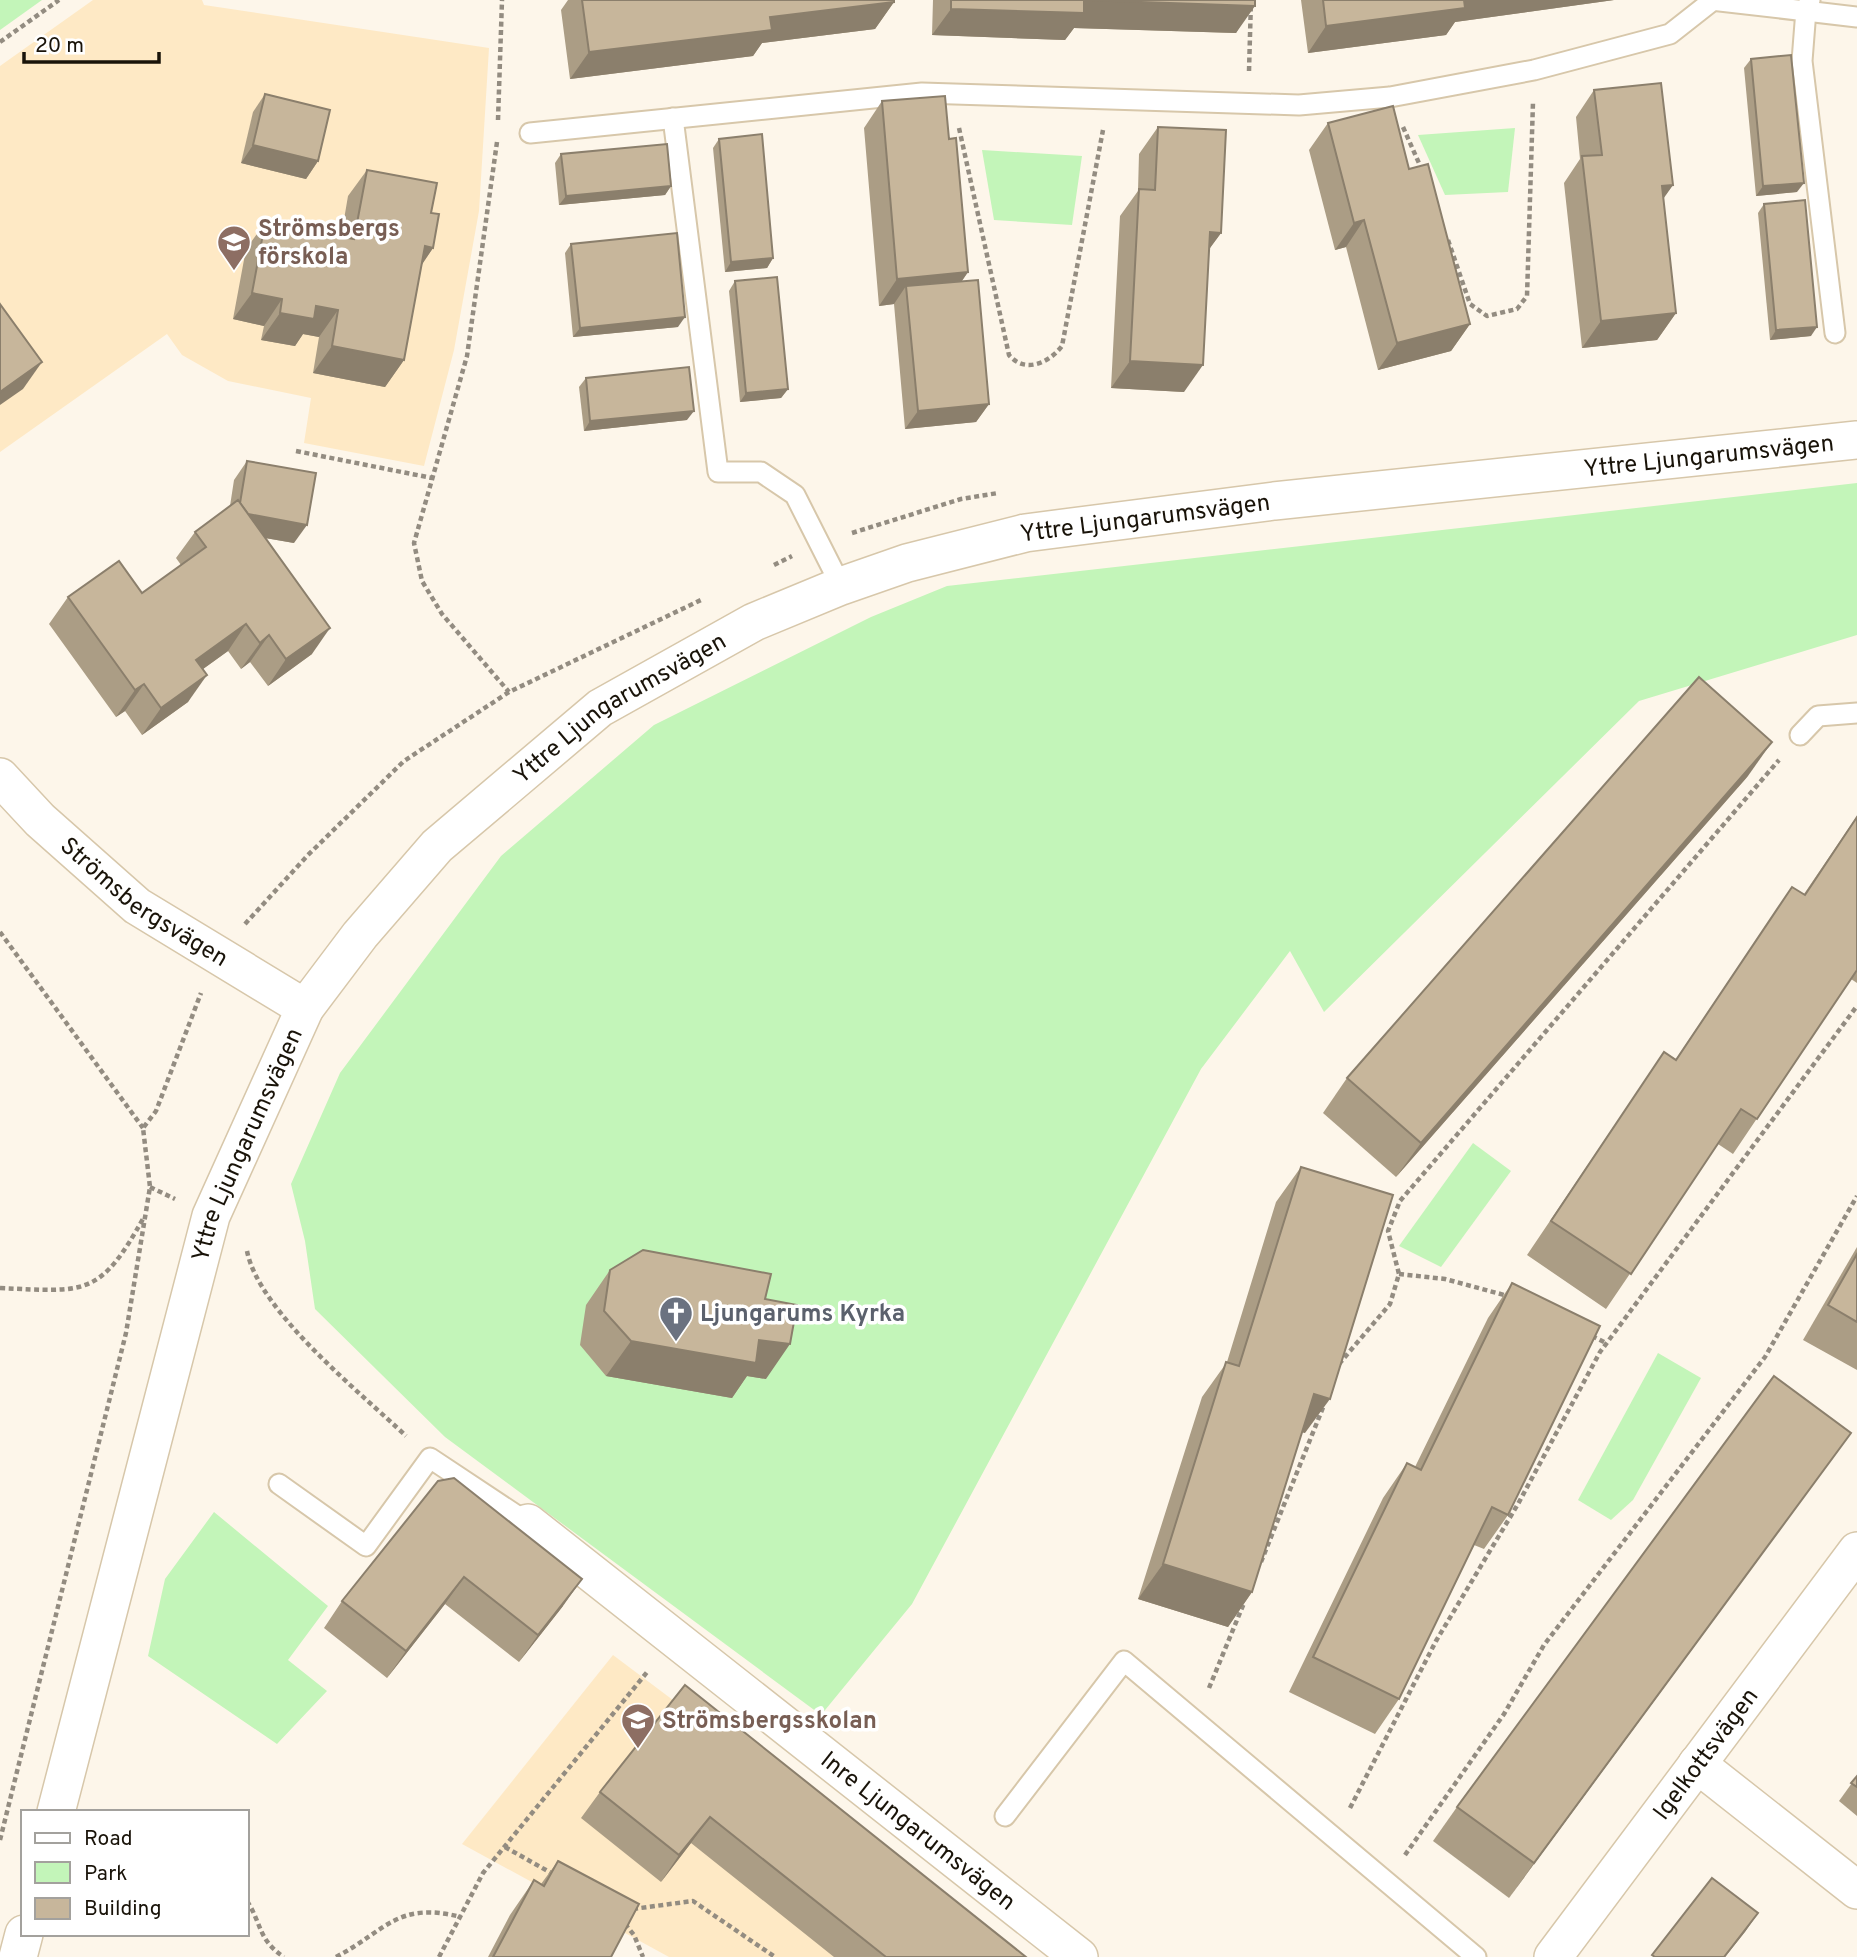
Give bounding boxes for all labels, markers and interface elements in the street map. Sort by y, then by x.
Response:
scale bar [24,21,159,65]
text: 20 m [35,33,84,60]
place label: Strömsbergs förskola [258,215,400,273]
school or university icon: Strömsbergs förskola [215,223,253,272]
street label: Yttre Ljungarumsvägen [1582,430,1836,486]
street label: Yttre Ljungarumsvägen [1019,489,1272,550]
street label: Yttre Ljungarumsvägen [508,627,732,792]
street label: Strömsbergsvägen [53,832,233,975]
street label: Yttre Ljungarumsvägen [187,1024,311,1265]
church icon: Ljungarums Kyrka [657,1294,695,1343]
place label: Ljungarums Kyrka [700,1300,905,1330]
street label: Igelkottsvägen [1648,1683,1766,1827]
school or university icon: Strömsbergsskolan [619,1701,657,1750]
place label: Strömsbergsskolan [662,1707,877,1737]
street label: Inre Ljungarumsvägen [814,1746,1021,1918]
legend [21,1810,248,1936]
text: Road [84,1826,133,1853]
text: Park [84,1861,127,1888]
text: Building [84,1896,162,1923]

